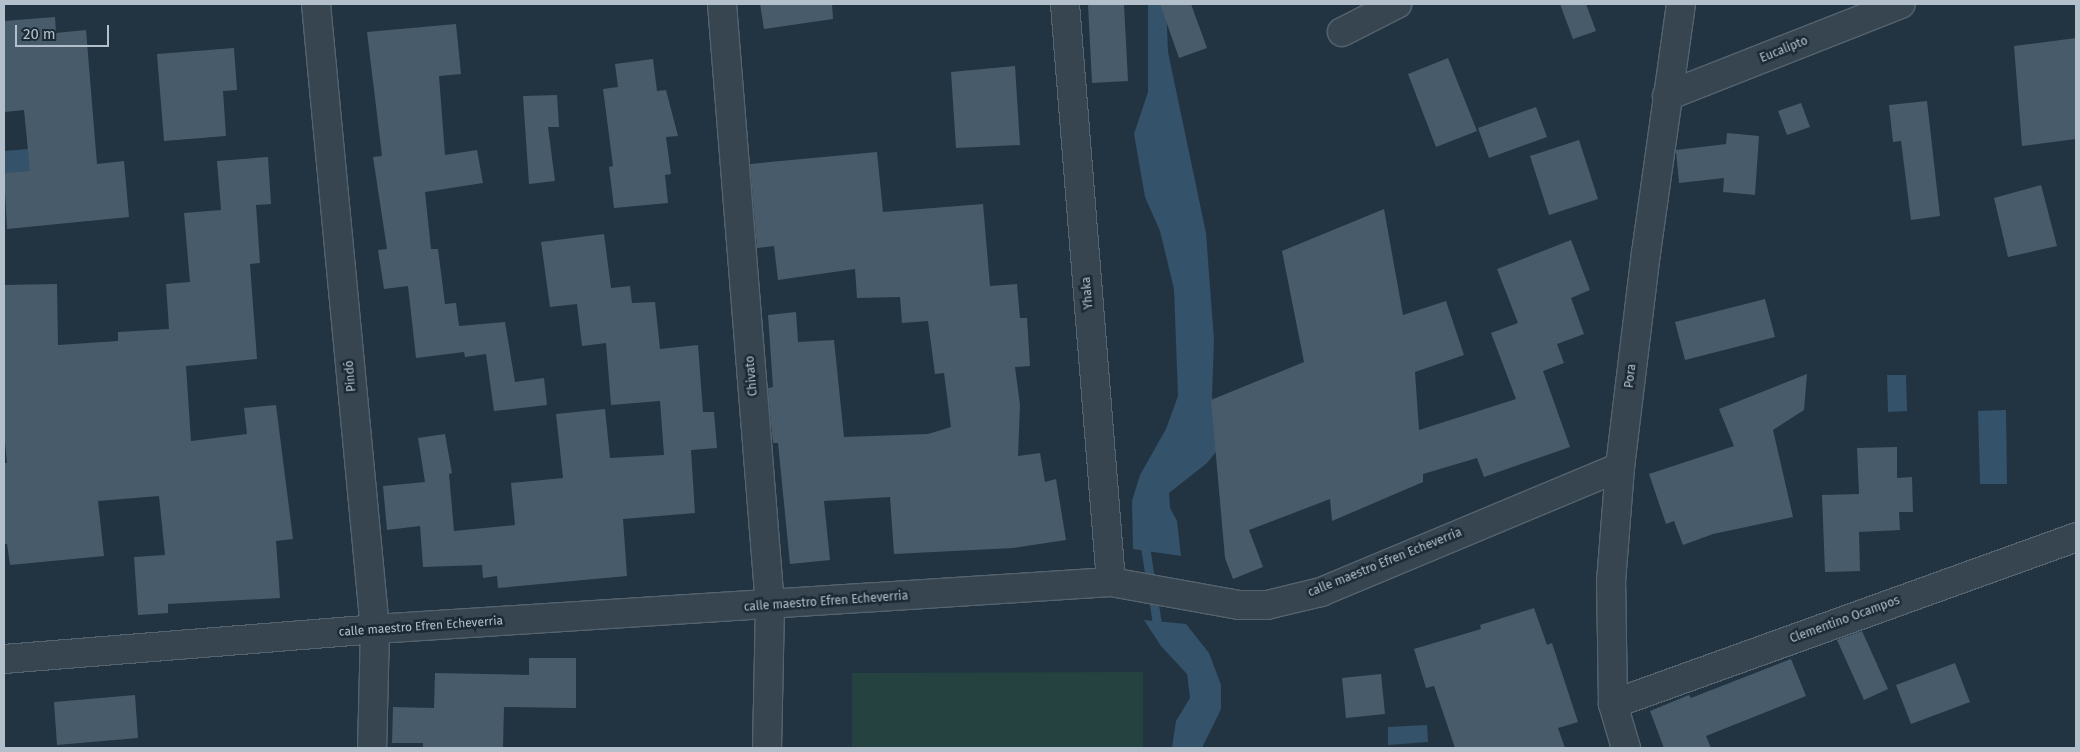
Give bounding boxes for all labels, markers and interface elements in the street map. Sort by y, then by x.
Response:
scale bar [18,15,111,47]
text: 20 m [23,25,56,43]
street label: Eucalipto [1758,34,1810,66]
street label: Yhaka [1079,276,1097,310]
street label: Chivato [743,355,761,397]
street label: Pindó [342,360,360,392]
street label: Pora [1622,363,1640,389]
street label: calle maestro Efren Echeverria [1306,525,1464,601]
street label: calle maestro Efren Echeverria [743,589,909,615]
street label: Clementino Ocampos [1788,593,1902,647]
street label: calle maestro Efren Echeverria [338,614,504,640]

